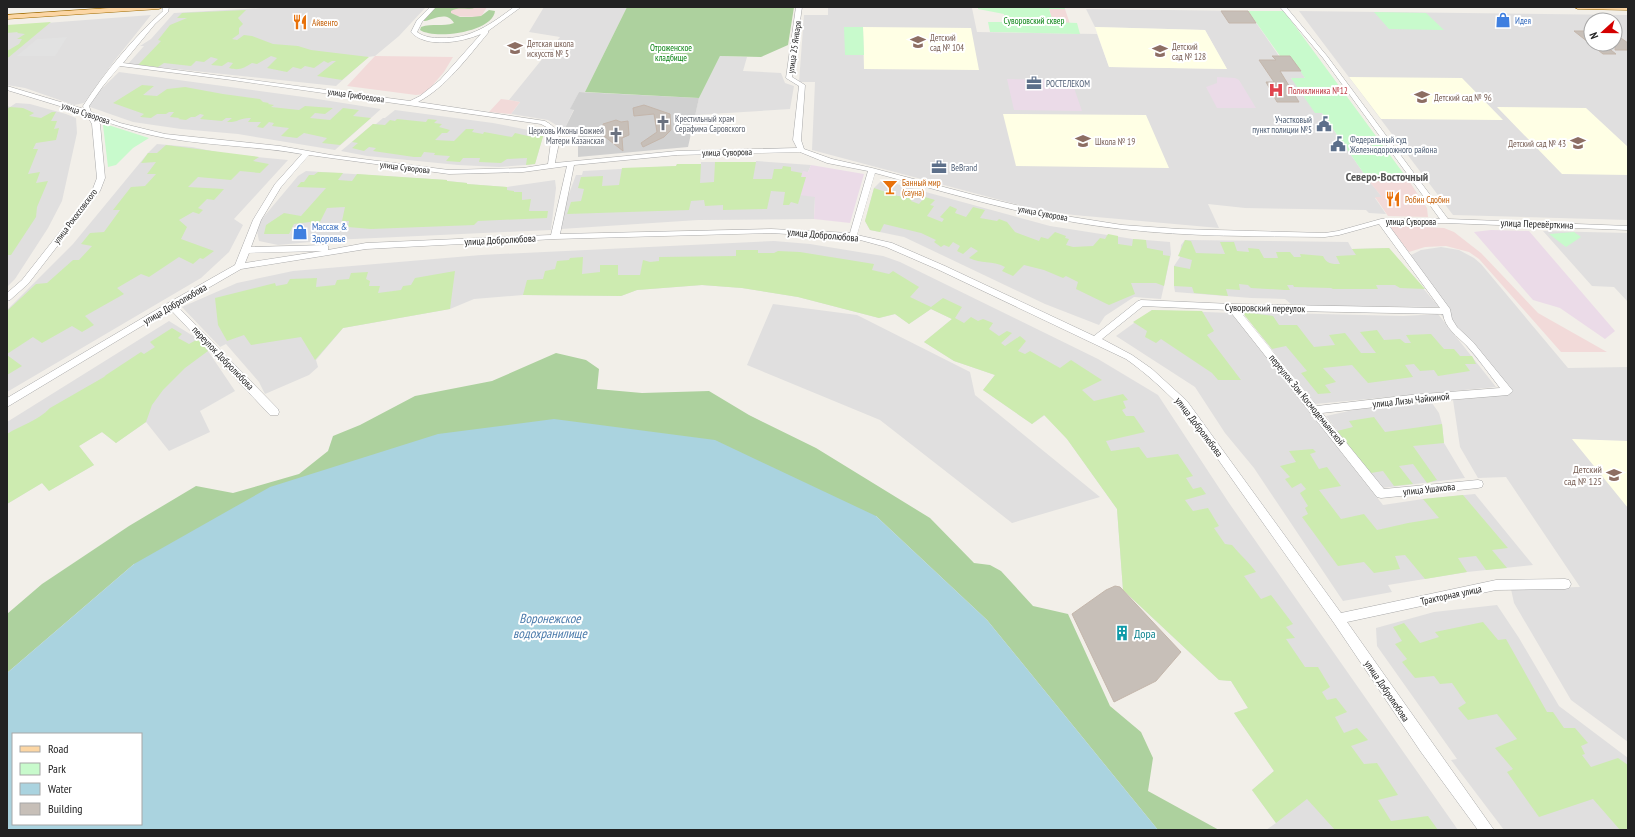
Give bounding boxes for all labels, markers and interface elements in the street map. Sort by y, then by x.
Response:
shop icon: Идея [1494,11,1512,29]
north arrow [1583,12,1623,52]
restaurant icon: Айвенго [291,13,309,31]
park label: Суворовский сквер [1004,15,1064,26]
place label: Идея [1515,15,1531,26]
place label: Айвенго [312,17,338,28]
street label: улица 25 Января [785,20,803,74]
text: N [1586,30,1601,41]
place label: Детский сад № 104 [930,32,964,53]
school or university icon: Детский сад № 104 [909,33,927,51]
place label: Детская школа искусств № 5 [527,38,574,59]
school or university icon: Детская школа искусств № 5 [506,39,524,57]
place label: Детский сад № 128 [1172,41,1206,62]
park label: Отроженское кладбище [650,42,692,63]
school or university icon: Детский сад № 128 [1151,42,1169,60]
office icon: РОСТЕЛЕКОМ [1025,74,1043,92]
place label: РОСТЕЛЕКОМ [1046,78,1090,89]
hospital icon: Поликлиника №12 [1267,81,1285,99]
place label: Поликлиника №12 [1288,85,1348,96]
street label: улица Грибоедова [327,86,385,104]
school or university icon: Детский сад № 96 [1413,88,1431,106]
place label: Детский сад № 96 [1434,92,1492,103]
street label: улица Суворова [60,100,112,127]
place label: Крестильный храм Серафима Саровского [675,113,745,134]
church icon: Крестильный храм Серафима Саровского [654,114,672,132]
place label: Участковый пункт полиции №5 [1252,114,1312,135]
public building icon: Участковый пункт полиции №5 [1315,115,1333,133]
place label: Церковь Иконы Божией Матери Казанская [528,125,604,146]
church icon: Церковь Иконы Божией Матери Казанская [607,126,625,144]
school or university icon: Школа № 19 [1074,132,1092,150]
place label: Федеральный суд Железнодорожного района [1349,134,1437,155]
school or university icon: Детский сад № 43 [1569,134,1587,152]
public building icon: Федеральный суд Железнодорожного района [1329,135,1347,153]
place label: Школа № 19 [1095,136,1135,147]
place label: Детский сад № 43 [1508,138,1566,149]
street label: улица Суворова [702,146,753,158]
street label: улица Суворова [379,158,431,176]
office icon: BeBrand [930,158,948,176]
place label: BeBrand [951,162,977,173]
district label: Северо-Восточный [1346,169,1428,184]
place label: Банный мир (сауна) [902,177,941,199]
bar icon: Банный мир (сауна) [881,178,899,196]
street label: улица Рокоссовского [51,186,99,246]
restaurant icon: Робин Сдобин [1384,190,1402,208]
place label: Робин Сдобин [1405,194,1450,205]
street label: улица Суворова [1017,203,1069,223]
street label: улица Суворова [1386,216,1437,227]
street label: улица Перевёрткина [1500,216,1574,232]
place label: Массаж & Здоровье [312,220,347,245]
shop icon: Массаж & Здоровье [291,223,309,241]
street label: улица Добролюбова [787,225,859,245]
street label: улица Добролюбова [464,232,536,248]
street label: улица Добролюбова [141,280,209,328]
street label: Суворовский переулок [1225,301,1305,315]
street label: переулок Добролюбова [189,323,257,393]
street label: переулок Зои Космодемьянской [1266,352,1348,448]
street label: улица Лизы Чайкиной [1372,389,1450,411]
street label: улица Добролюбова [1172,395,1226,459]
place label: Детский сад № 125 [1564,463,1602,488]
school or university icon: Детский сад № 125 [1605,466,1623,484]
street label: улица Ушакова [1402,480,1456,498]
street label: Тракторная улица [1419,582,1483,608]
water label: Воронежское водохранилище [513,610,589,642]
building icon: Дора [1113,624,1131,642]
place label: Дора [1134,626,1156,641]
street label: улица Добролюбова [1362,658,1412,724]
legend [12,733,142,825]
text: Road [48,741,68,756]
text: Park [48,761,66,776]
text: Water [48,781,73,796]
text: Building [48,801,83,816]

